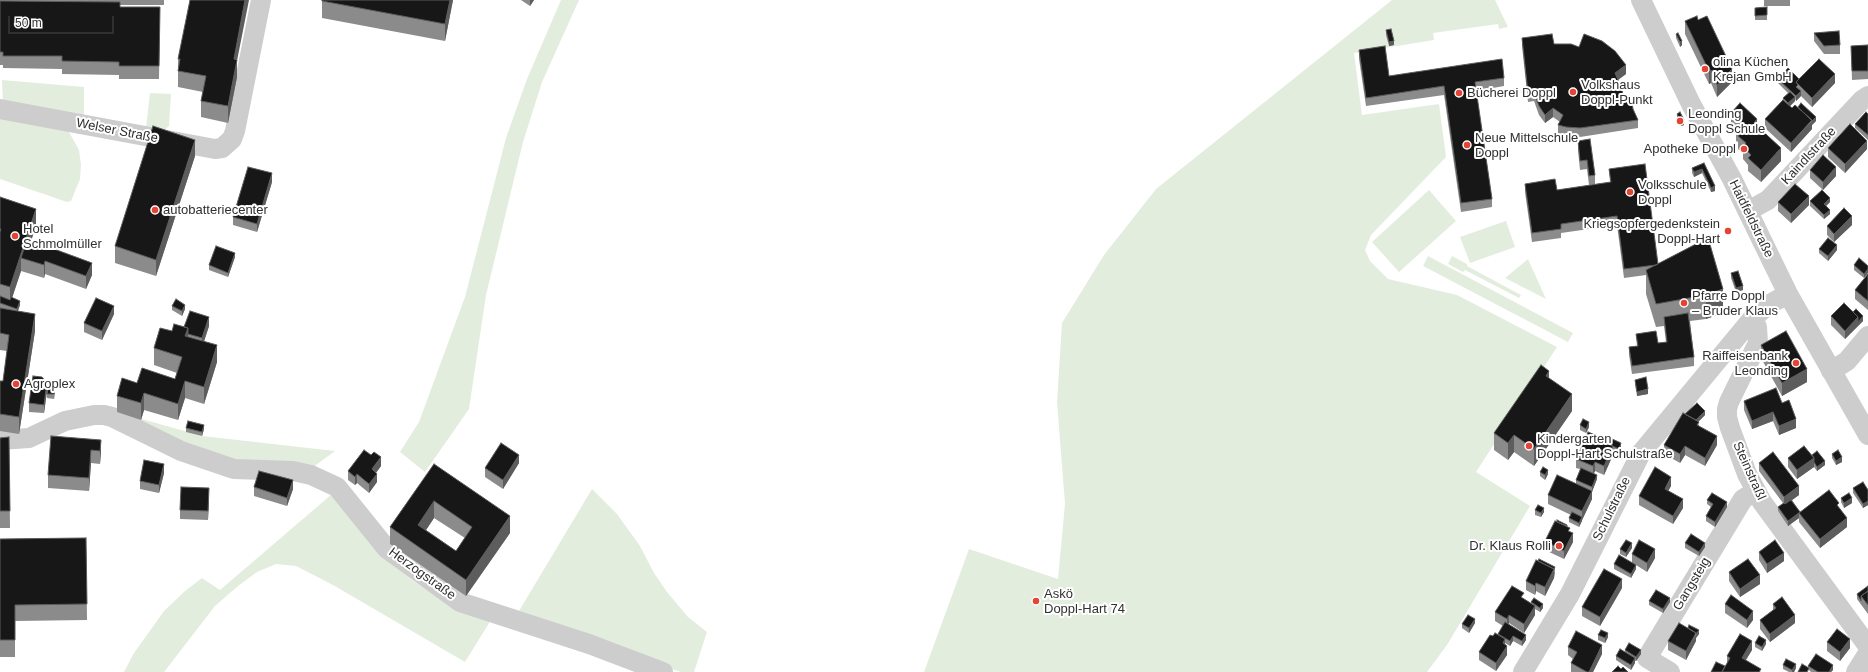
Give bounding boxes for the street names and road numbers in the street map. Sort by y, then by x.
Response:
street label: Welser Straße [75,115,159,147]
street label: Kaindlstraße [1778,124,1840,188]
street label: Haidfeldstraße [1725,178,1777,260]
street label: Steinstraßl [1729,439,1769,503]
street label: Schulstraße [1590,474,1634,544]
street label: Herzogstraße [386,545,458,603]
street label: Gangsteig [1670,555,1714,613]

